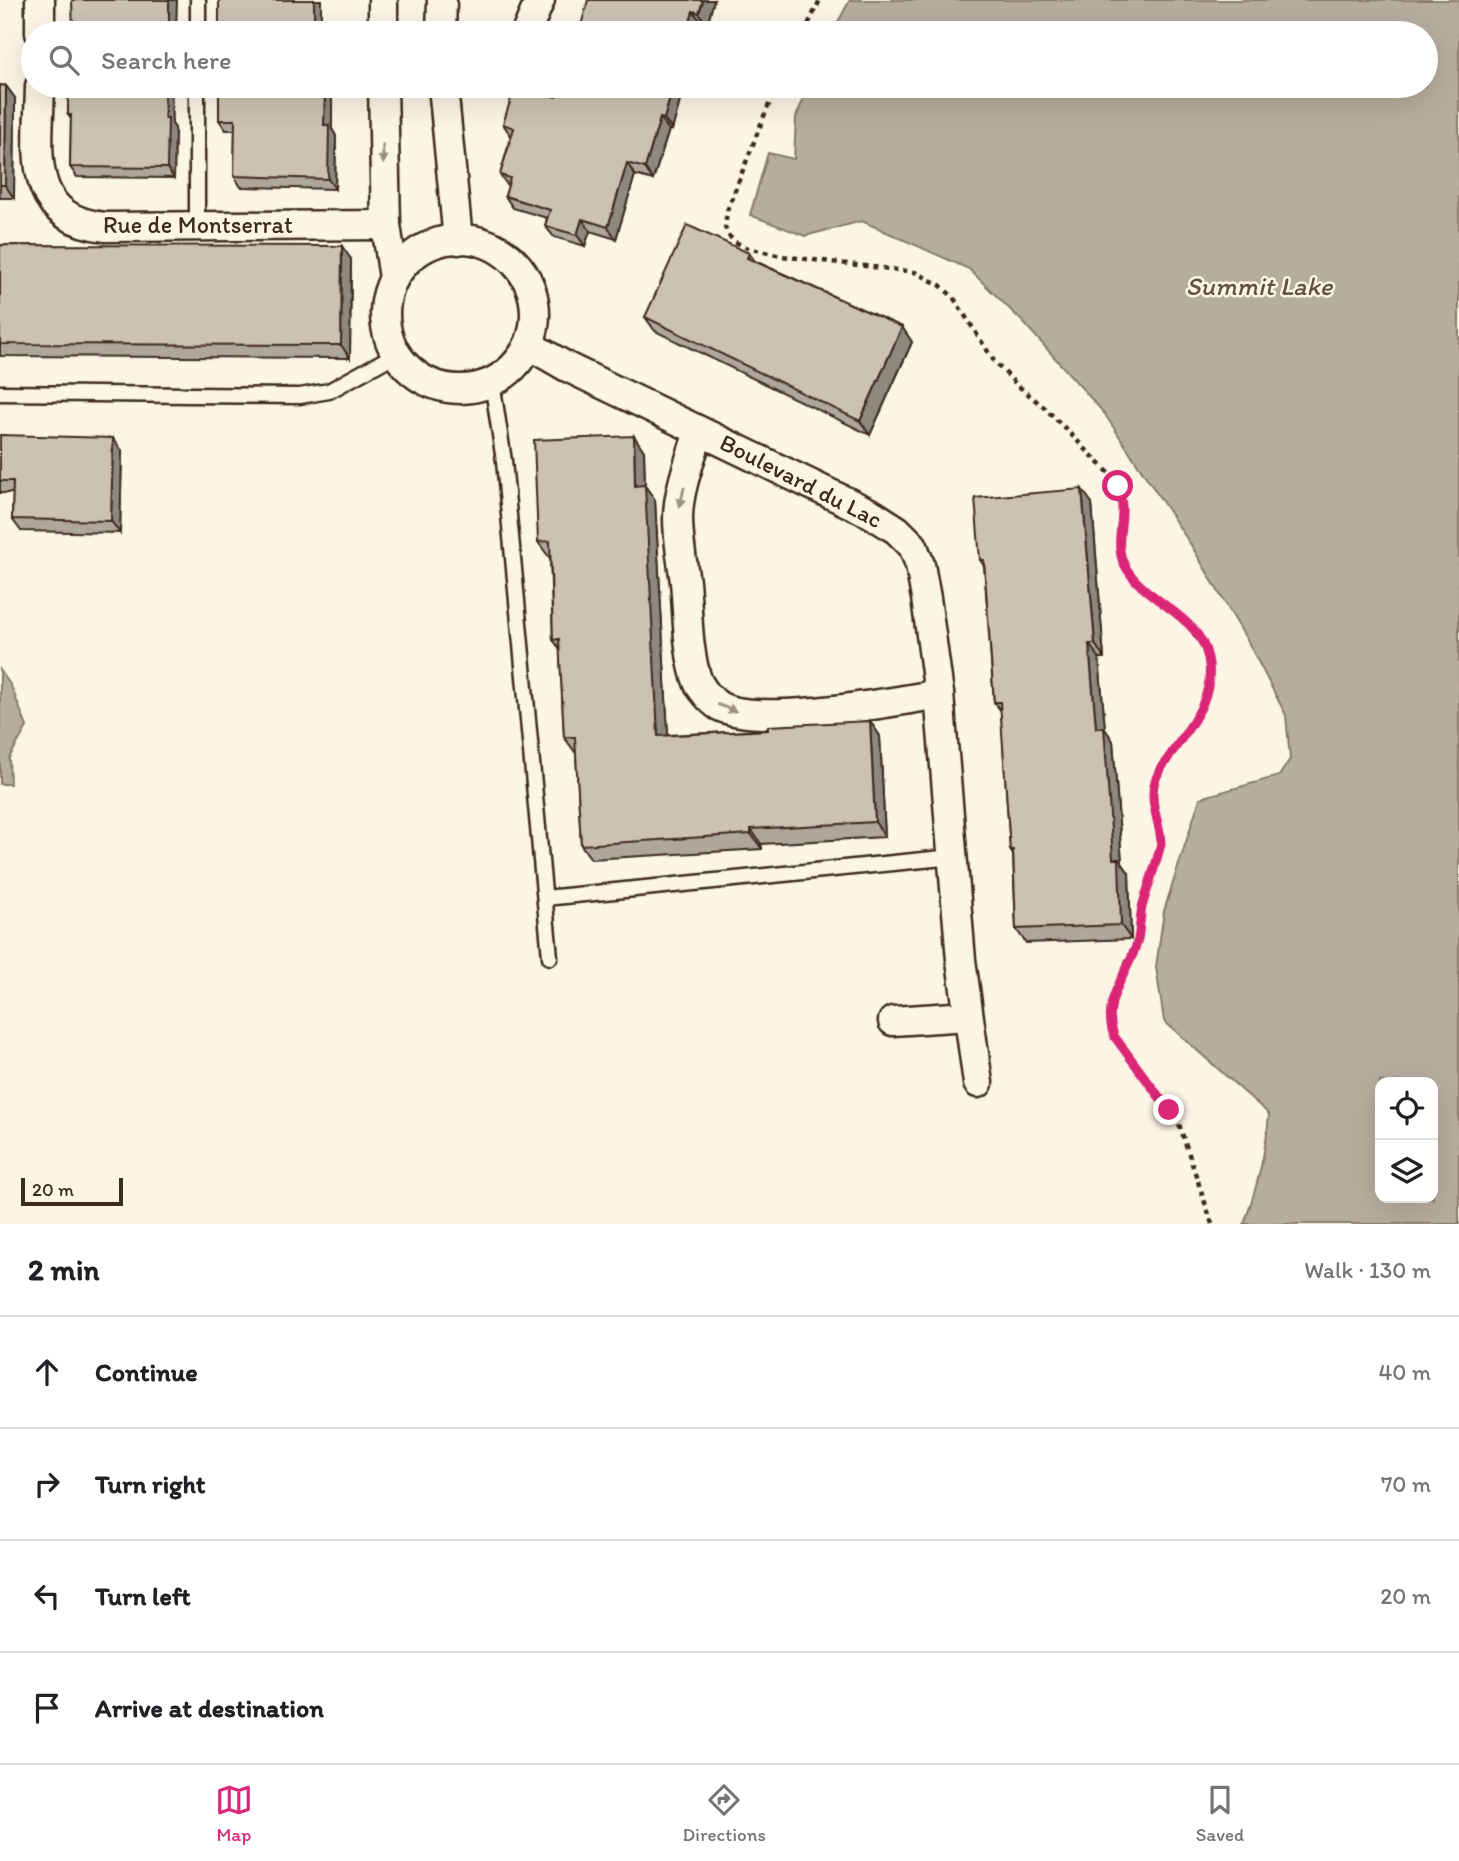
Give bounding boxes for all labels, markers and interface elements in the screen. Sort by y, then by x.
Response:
search box [21,21,1438,98]
icon: search [45,41,83,79]
text: Search here [101,44,231,76]
one-way arrow [378,143,389,165]
street label: Rue de Montserrat [103,210,293,239]
water label: Summit Lake [1186,270,1334,302]
street label: Boulevard du Lac [715,427,887,534]
route start [1102,470,1133,501]
one-way arrow [676,486,687,508]
one-way arrow [717,703,738,714]
map controls [1375,1077,1438,1203]
button: locate [1375,1077,1438,1140]
route end [1153,1094,1184,1125]
button: layers [1375,1140,1438,1203]
scale bar [21,1175,122,1207]
text: 20 m [32,1178,74,1201]
text: 2 min [28,1251,99,1288]
text: Walk · 130 m [1304,1256,1431,1284]
icon: ahead [28,1353,66,1391]
text: Continue [95,1356,198,1388]
text: 40 m [1378,1358,1431,1386]
icon: right [28,1465,66,1503]
text: Turn right [95,1468,206,1500]
text: 70 m [1381,1470,1431,1498]
icon: left [28,1577,66,1615]
text: Turn left [95,1580,191,1612]
text: 20 m [1380,1582,1431,1610]
icon: arrive [28,1689,66,1727]
text: Arrive at destination [95,1692,324,1724]
tab: Map [215,1781,253,1846]
tab: Directions [682,1781,766,1846]
tab: Saved [1196,1781,1244,1846]

